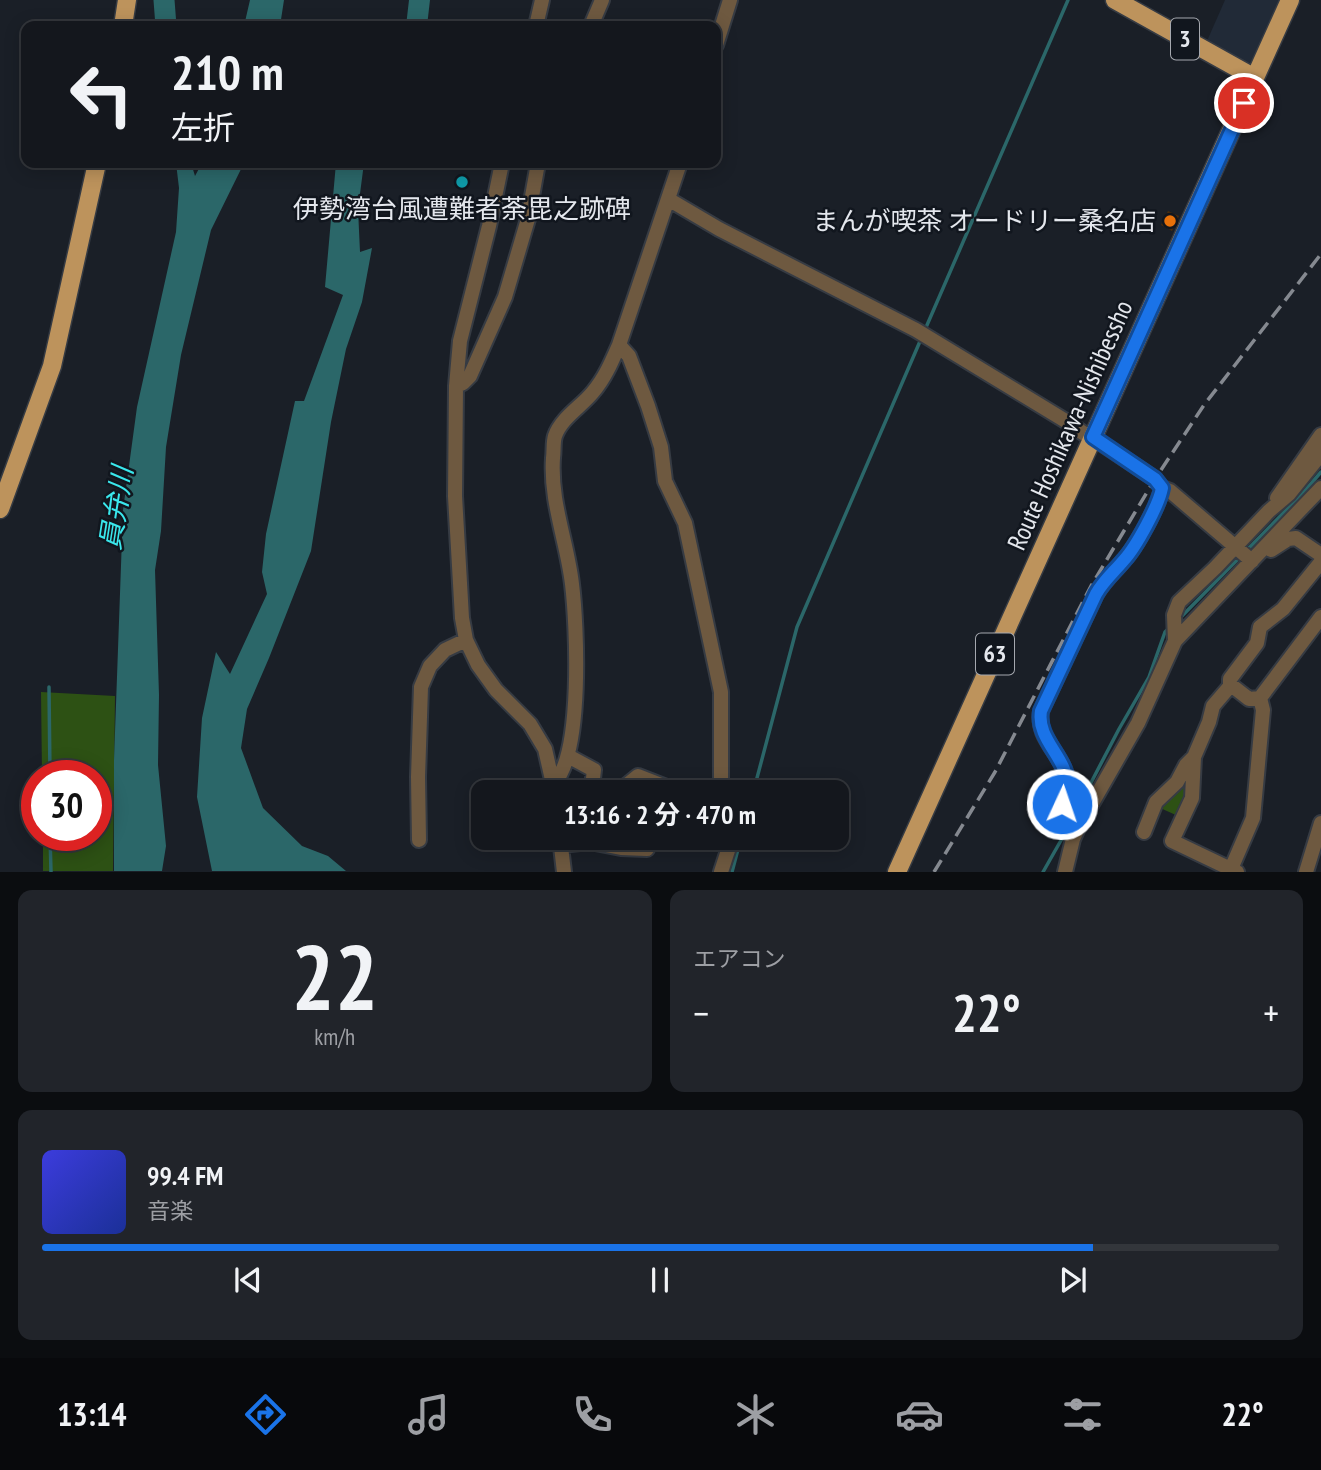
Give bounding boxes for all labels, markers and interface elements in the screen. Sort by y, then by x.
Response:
road number: 3 [1171,18,1199,60]
text: 210 m [171,40,284,104]
icon: left [56,49,147,140]
pin [1214,73,1274,133]
icon: arrive [1225,84,1263,122]
text: 左折 [171,106,235,148]
marker: 伊勢湾台風遭難者荼毘之跡碑 [454,174,470,190]
place label: 伊勢湾台風遭難者荼毘之跡碑 [293,192,631,225]
place label: まんが喫茶 オードリー桑名店 [812,204,1156,237]
marker: まんが喫茶 オードリー桑名店 [1162,213,1178,229]
street label: Route Hoshikawa-Nishibessho [1000,295,1139,555]
water label: 員弁川 [91,461,141,552]
road number: 63 [976,634,1014,674]
speed limit sign: 30 [21,760,112,851]
position arrow [1025,767,1099,841]
text: 13:16 · 2 分 · 470 m [564,798,756,831]
text: 22 [291,917,378,1035]
text: エアコン [694,944,786,973]
text: 22° [952,979,1021,1046]
text: − [694,988,709,1037]
text: + [1263,988,1279,1037]
text: km/h [314,1022,355,1051]
text: 99.4 FM [147,1159,223,1192]
text: 音楽 [147,1196,193,1225]
icon: previous [229,1261,267,1299]
icon: pause [641,1261,679,1299]
icon: next [1054,1261,1092,1299]
icon: directions [241,1390,290,1439]
icon: music [404,1390,453,1439]
icon: phone [568,1390,617,1439]
icon: climate [731,1390,780,1439]
icon: car [895,1390,944,1439]
icon: filters [1058,1390,1107,1439]
text: 13:14 [57,1393,126,1435]
text: 22° [1222,1393,1264,1435]

